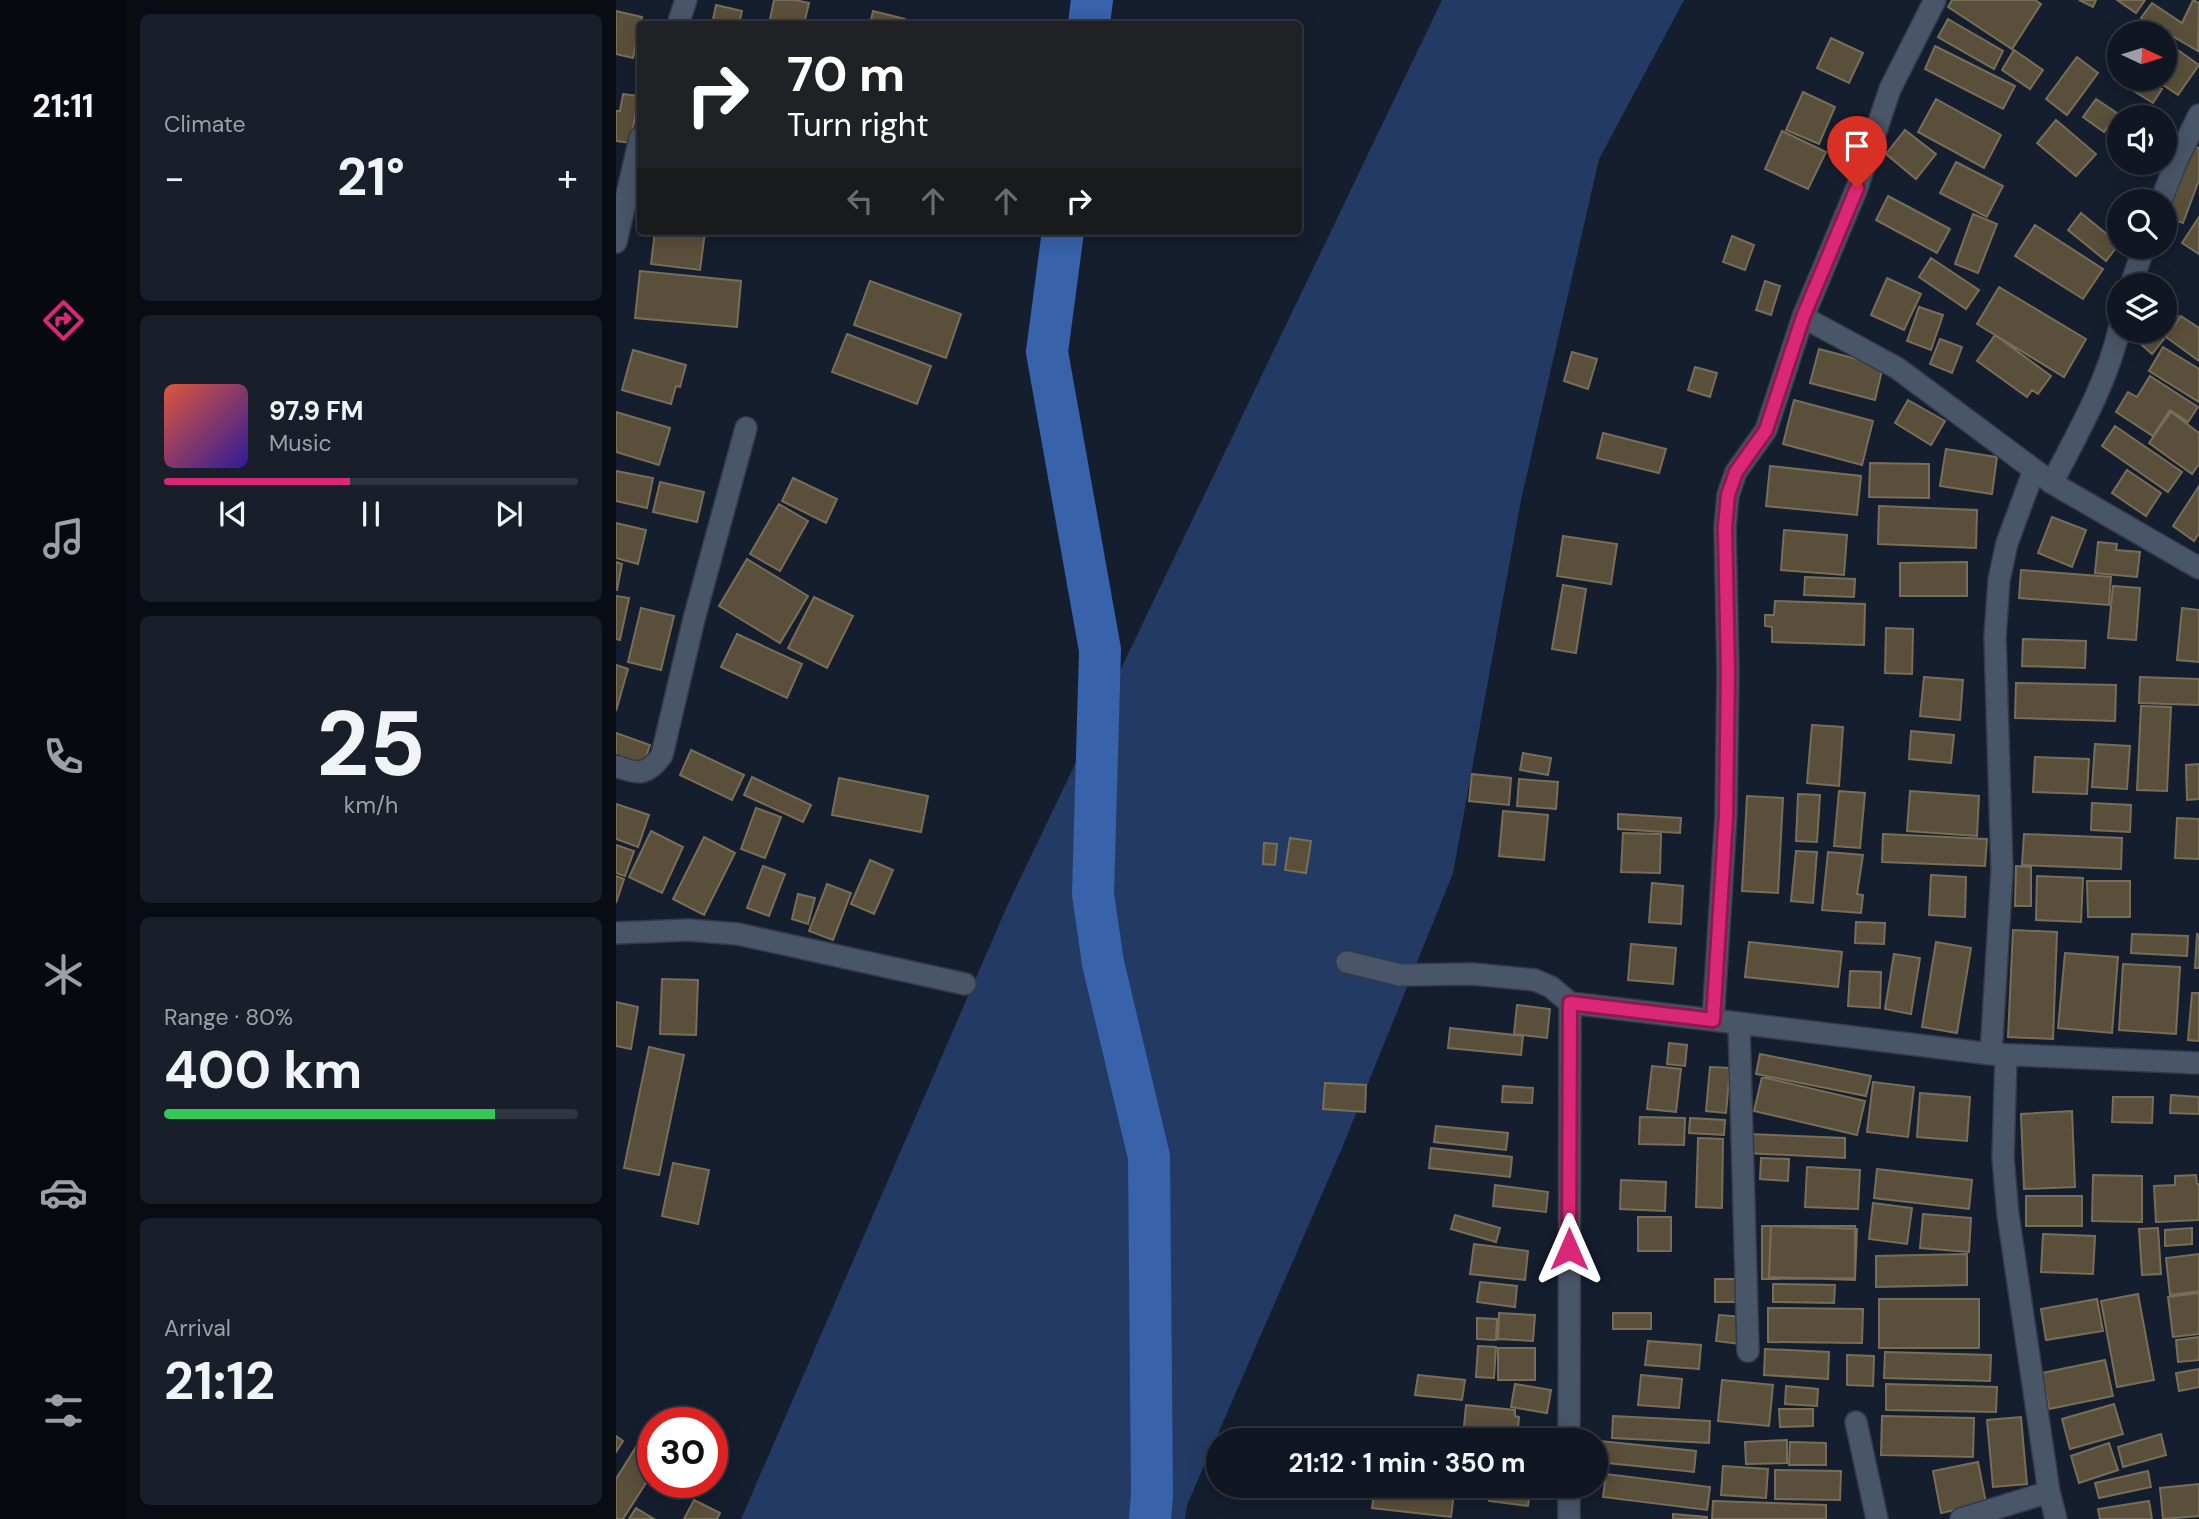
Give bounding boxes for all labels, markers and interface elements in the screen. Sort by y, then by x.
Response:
north arrow [2107,21,2177,91]
map controls [2107,21,2177,343]
text: 70 m [787,42,905,106]
icon: right [672,49,763,140]
text: 21:11 [32,85,94,127]
text: Turn right [787,104,929,146]
button: sound [2107,105,2177,175]
text: Climate [164,109,246,139]
pin [1827,116,1887,188]
icon: arrive [1838,127,1876,165]
text: 21° [337,143,405,211]
text: − [164,153,185,203]
text: + [557,153,578,203]
icon: left [841,182,879,220]
icon: ahead [914,182,952,220]
icon: ahead [987,182,1025,220]
icon: right [1060,182,1098,220]
button: search [2107,189,2177,259]
button: layers [2107,273,2177,343]
icon: directions [39,296,88,345]
text: 97.9 FM [269,394,364,428]
text: Music [269,428,332,458]
icon: previous [214,495,252,533]
icon: pause [352,495,390,533]
icon: next [490,495,528,533]
icon: music [39,514,88,563]
text: 25 [316,685,426,803]
icon: phone [39,732,88,781]
text: km/h [344,790,398,820]
icon: climate [39,950,88,999]
text: Range · 80% [164,1002,293,1032]
text: 400 km [164,1036,362,1104]
icon: car [39,1168,88,1217]
position arrow [1532,1212,1606,1286]
text: Arrival [164,1313,231,1343]
text: 21:12 [164,1347,275,1415]
icon: filters [39,1386,88,1435]
speed limit sign: 30 [637,1407,728,1498]
text: 21:12 · 1 min · 350 m [1288,1446,1526,1480]

